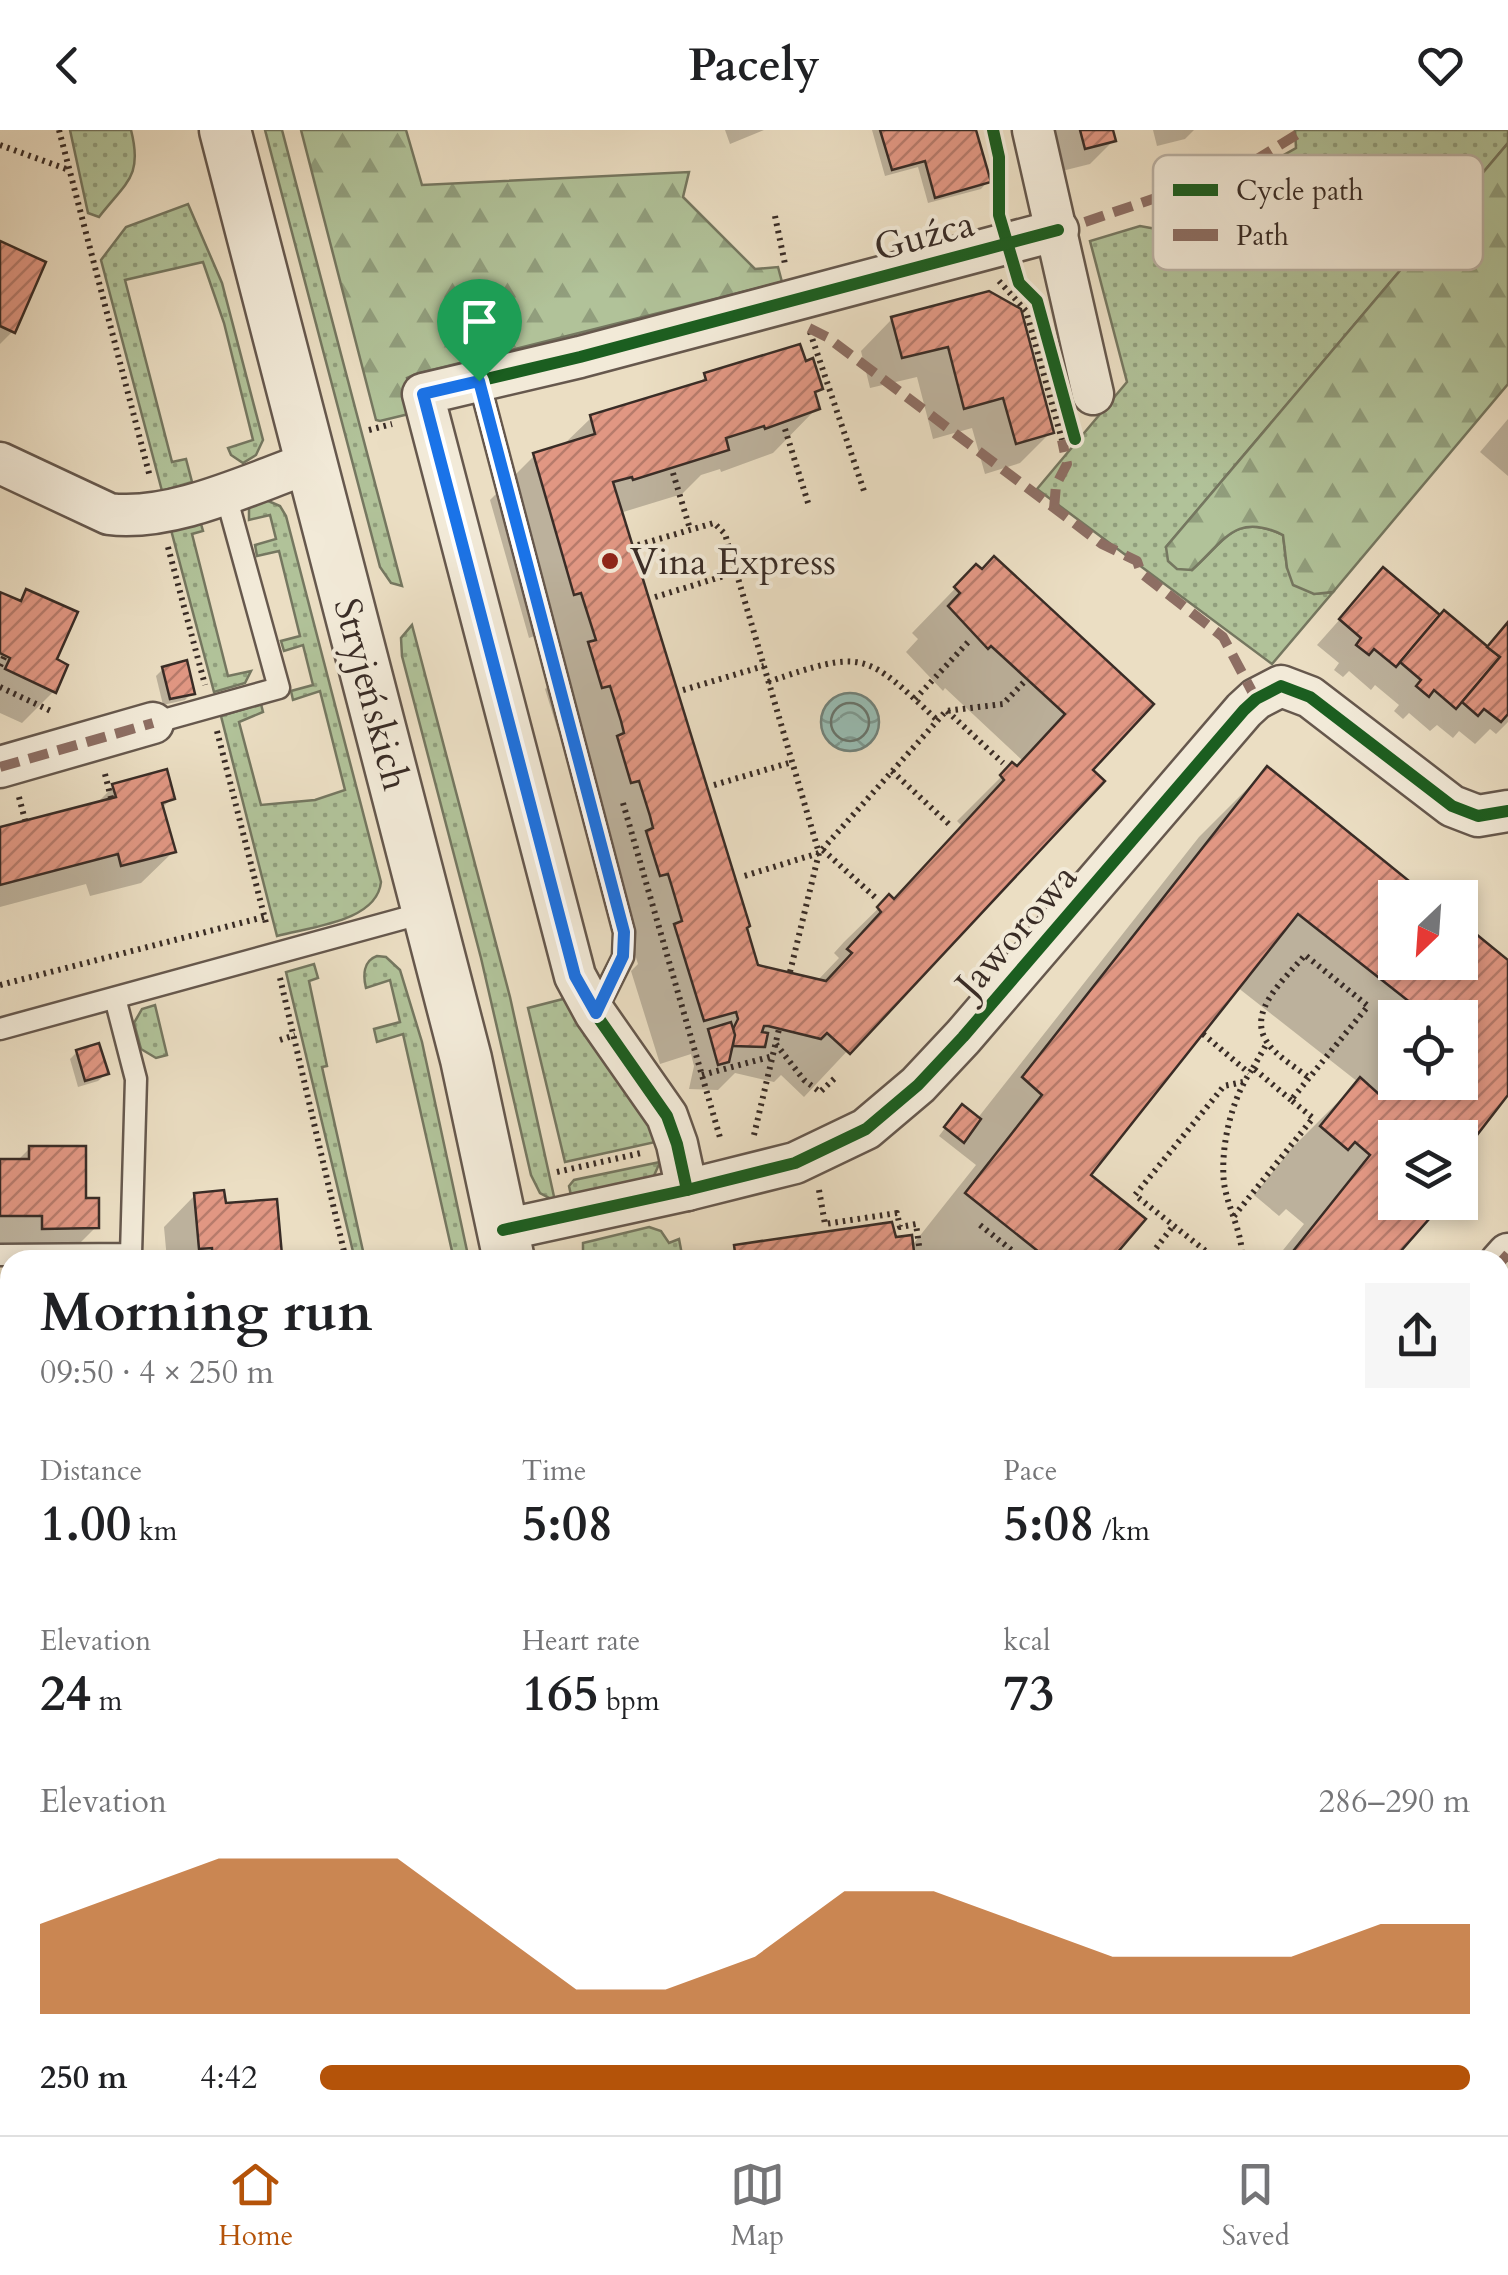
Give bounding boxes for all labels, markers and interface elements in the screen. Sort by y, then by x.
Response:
text: Pacely [688,35,820,96]
icon: back [40,38,95,93]
icon: heart [1413,38,1468,93]
legend [1153,155,1483,270]
text: Cycle path [1236,172,1364,210]
street label: Guźca [868,198,980,274]
text: Path [1236,217,1289,255]
pin [437,279,522,382]
icon: arrive [452,294,507,349]
place label: Vina Express [630,536,836,588]
marker: Vina Express [599,550,621,572]
street label: Stryjeńskich [320,593,422,796]
street label: Jaworowa [941,853,1089,1012]
north arrow [1378,880,1478,980]
map controls [1378,880,1478,1220]
button: locate [1378,1000,1478,1100]
button: layers [1378,1120,1478,1220]
text: Morning run [40,1276,373,1350]
button: share [1365,1283,1470,1388]
text: 09:50 · 4 × 250 m [40,1351,274,1395]
text: Distance [40,1452,142,1490]
text: Time [522,1452,586,1490]
text: Pace [1003,1452,1057,1490]
text: 1.00 [40,1490,131,1558]
text: 5:08 [522,1490,613,1558]
text: 5:08 [1003,1490,1095,1558]
text: km [131,1512,178,1550]
text: /km [1095,1512,1150,1550]
text: Elevation [40,1622,151,1660]
text: Heart rate [522,1622,640,1660]
text: kcal [1003,1622,1050,1660]
text: 24 [40,1660,91,1728]
text: 165 [522,1660,599,1728]
text: 73 [1003,1660,1055,1728]
text: m [91,1682,122,1720]
text: bpm [599,1682,660,1720]
text: Elevation [40,1780,167,1824]
text: 286–290 m [1318,1780,1470,1824]
text: 250 m [40,2056,127,2100]
text: 4:42 [200,2056,257,2100]
tab: Home [218,2157,293,2255]
tab: Map [730,2157,785,2255]
tab: Saved [1222,2157,1290,2255]

